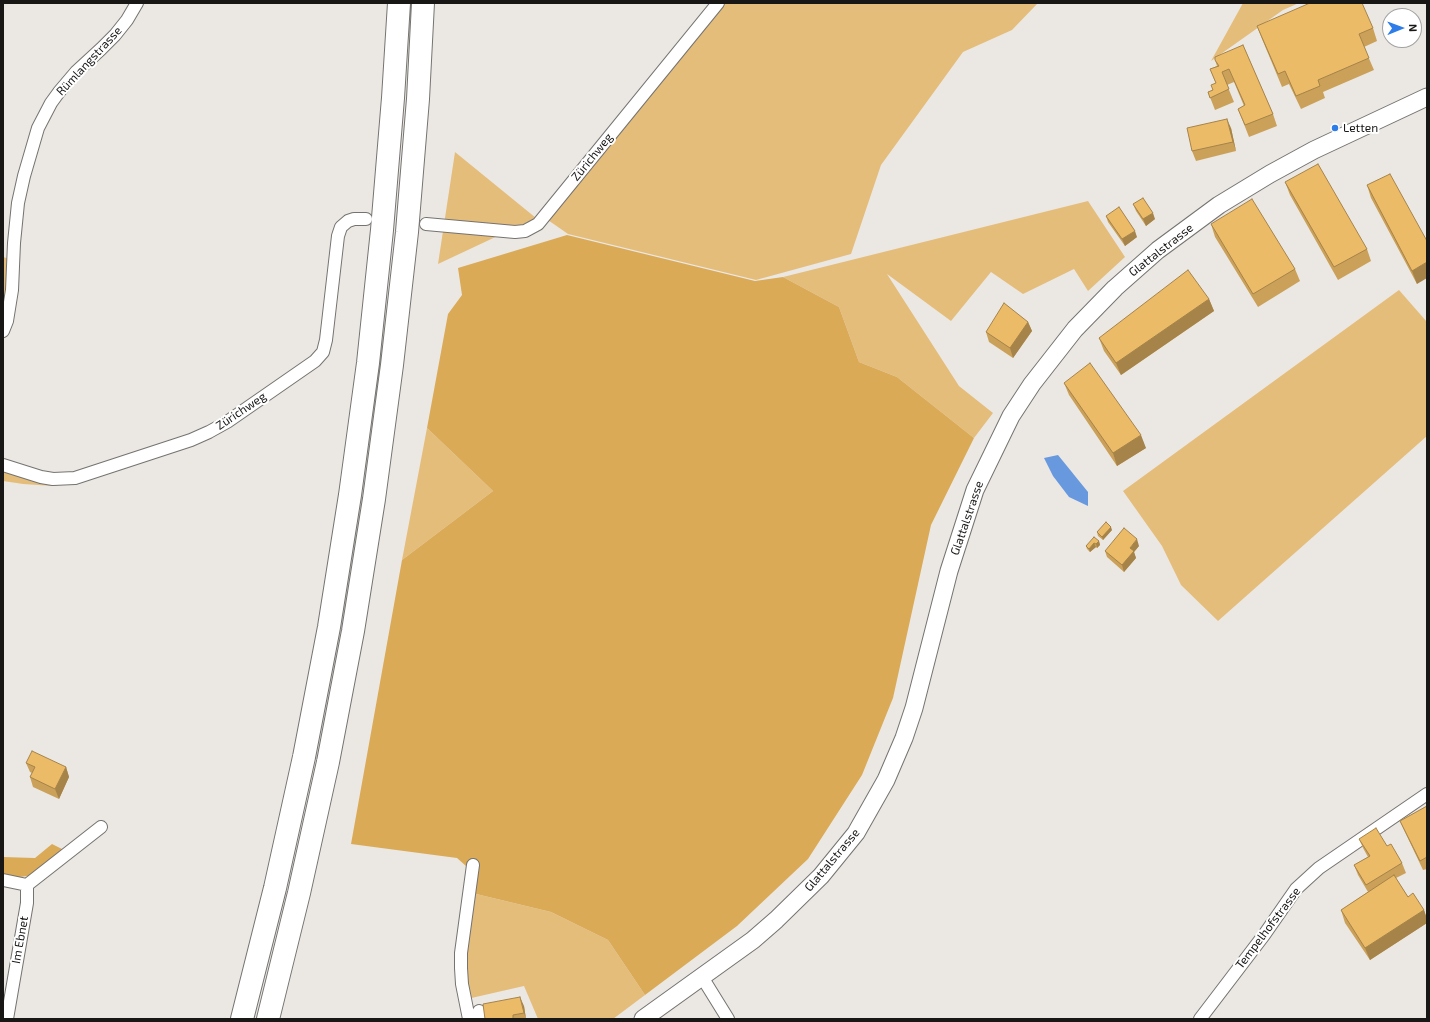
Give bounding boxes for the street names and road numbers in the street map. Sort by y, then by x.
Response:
street label: Rümlangstrasse [53,23,125,99]
street label: Zürichweg [568,130,616,184]
street label: Glattalstrasse [1126,220,1196,280]
street label: Zürichweg [213,389,269,433]
street label: Glattalstrasse [948,479,986,557]
street label: Glattalstrasse [802,826,862,894]
street label: Tempelhofstrasse [1233,884,1303,972]
street label: Im Ebnet [9,915,31,965]

